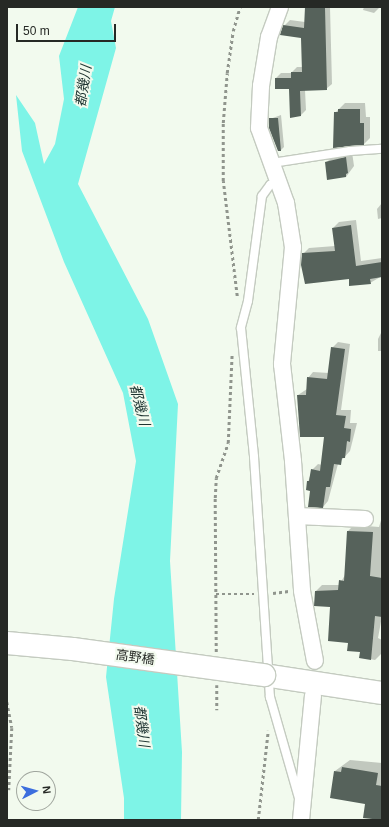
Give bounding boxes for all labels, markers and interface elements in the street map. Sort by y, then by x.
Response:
scale bar [18,16,118,42]
text: 50 m [23,24,50,38]
water label: 都幾川 [72,64,94,108]
water label: 都幾川 [127,383,153,427]
street label: 高野橋 [115,648,155,668]
water label: 都幾川 [131,704,153,748]
north arrow [16,771,56,811]
text: N [41,785,53,794]

